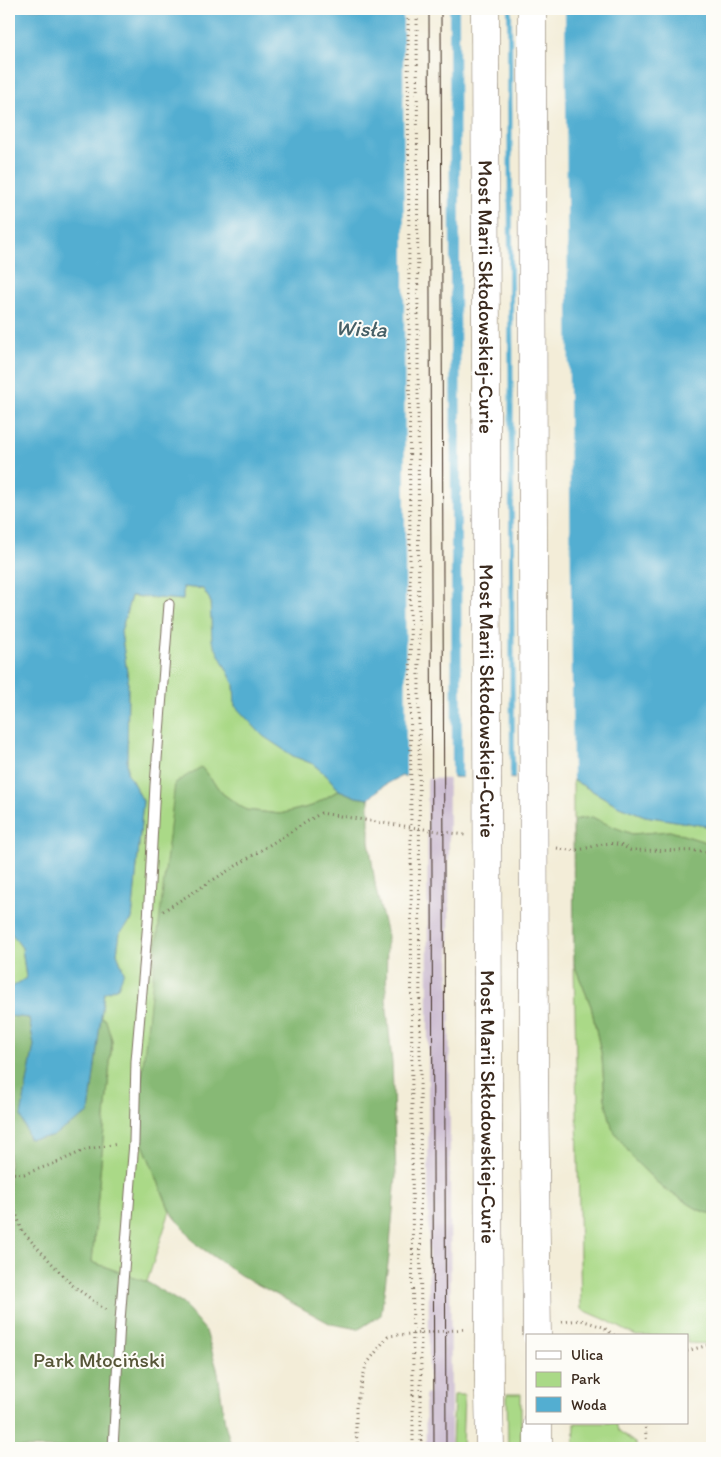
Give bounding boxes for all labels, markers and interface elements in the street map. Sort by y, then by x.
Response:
street label: Most Marii Skłodowskiej-Curie [473,160,499,434]
water label: Wisła [335,314,388,343]
street label: Most Marii Skłodowskiej-Curie [475,564,500,838]
street label: Most Marii Skłodowskiej-Curie [476,970,502,1244]
legend [526,1334,688,1424]
text: Ulica [571,1346,604,1364]
park label: Park Młociński [33,1347,165,1372]
text: Park [571,1370,601,1388]
text: Woda [571,1396,607,1414]

